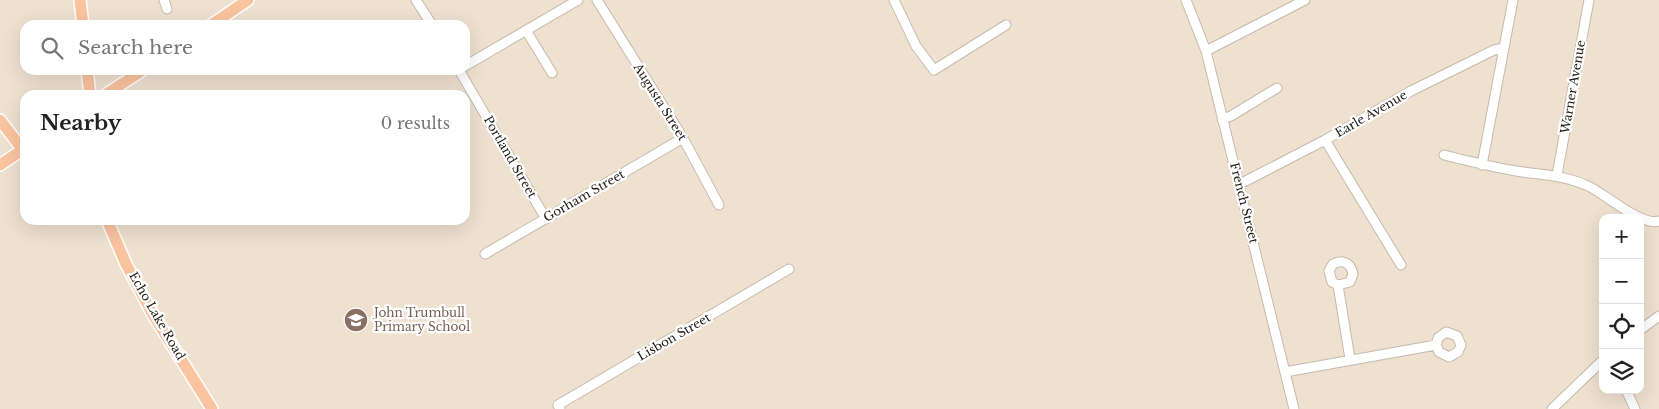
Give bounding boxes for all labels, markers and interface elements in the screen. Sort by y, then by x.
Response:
search box [20,20,470,75]
icon: search [38,34,66,62]
text: Search here [78,36,193,59]
street label: Warner Avenue [1557,39,1588,136]
street label: Augusta Street [630,59,690,144]
street label: Earle Avenue [1332,87,1409,140]
text: Nearby [40,110,121,136]
text: 0 results [381,113,450,133]
street label: Portland Street [481,113,540,201]
street label: French Street [1227,161,1262,245]
street label: Gorham Street [540,166,627,225]
map controls [1599,214,1644,394]
button: + [1599,214,1644,259]
button: − [1599,259,1644,304]
street label: Echo Lake Road [126,269,189,362]
button: locate [1599,304,1644,349]
place label: John Trumbull Primary School [372,305,470,334]
school or university icon: John Trumbull Primary School [343,307,369,333]
street label: Lisbon Street [635,309,713,364]
button: layers [1599,349,1644,394]

